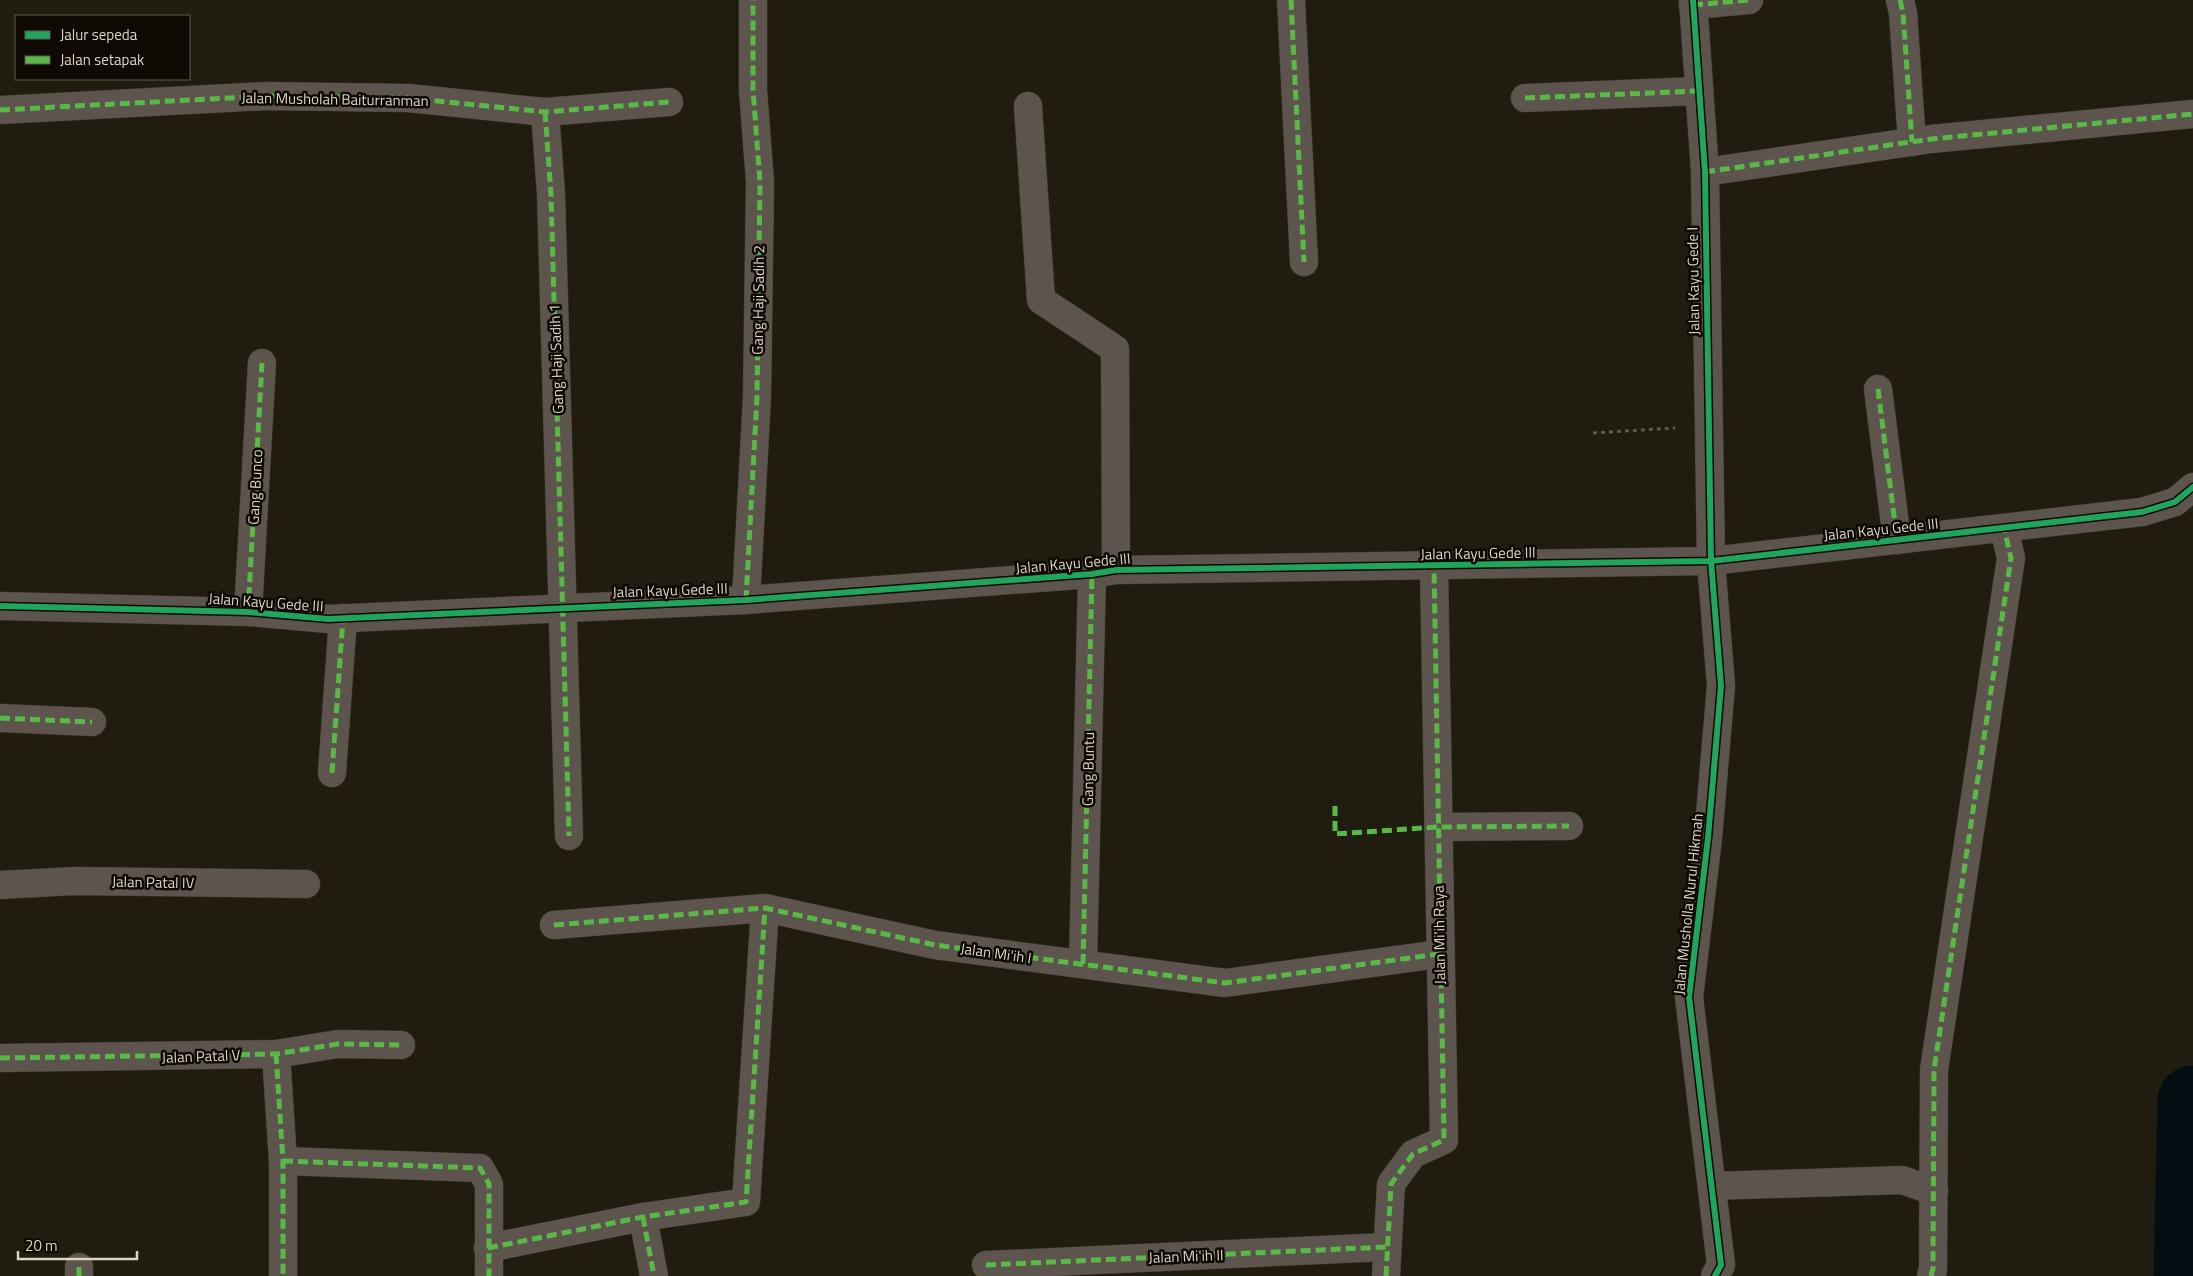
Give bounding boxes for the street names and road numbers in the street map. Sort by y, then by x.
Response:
street label: Jalan Musholah Baiturranman [241,86,429,112]
street label: Jalan Kayu Gede I [1681,227,1705,335]
street label: Gang Haji Sadih 2 [746,245,770,355]
street label: Gang Haji Sadih 1 [543,304,569,414]
street label: Gang Bunco [242,449,268,525]
street label: Jalan Kayu Gede III [1822,512,1940,546]
street label: Jalan Kayu Gede III [1420,540,1536,566]
street label: Jalan Kayu Gede III [1015,547,1131,579]
street label: Jalan Kayu Gede III [612,576,728,604]
street label: Jalan Kayu Gede III [208,587,324,617]
street label: Gang Buntu [1076,732,1100,806]
street label: Jalan Musholla Nurul Hikmah [1667,812,1709,996]
street label: Jalan Patal IV [112,870,195,894]
street label: Jalan Mi'ih Raya [1427,885,1451,985]
street label: Jalan Mi'ih I [959,937,1033,969]
street label: Jalan Patal V [161,1043,241,1069]
street label: Jalan Mi'ih II [1148,1243,1224,1269]

